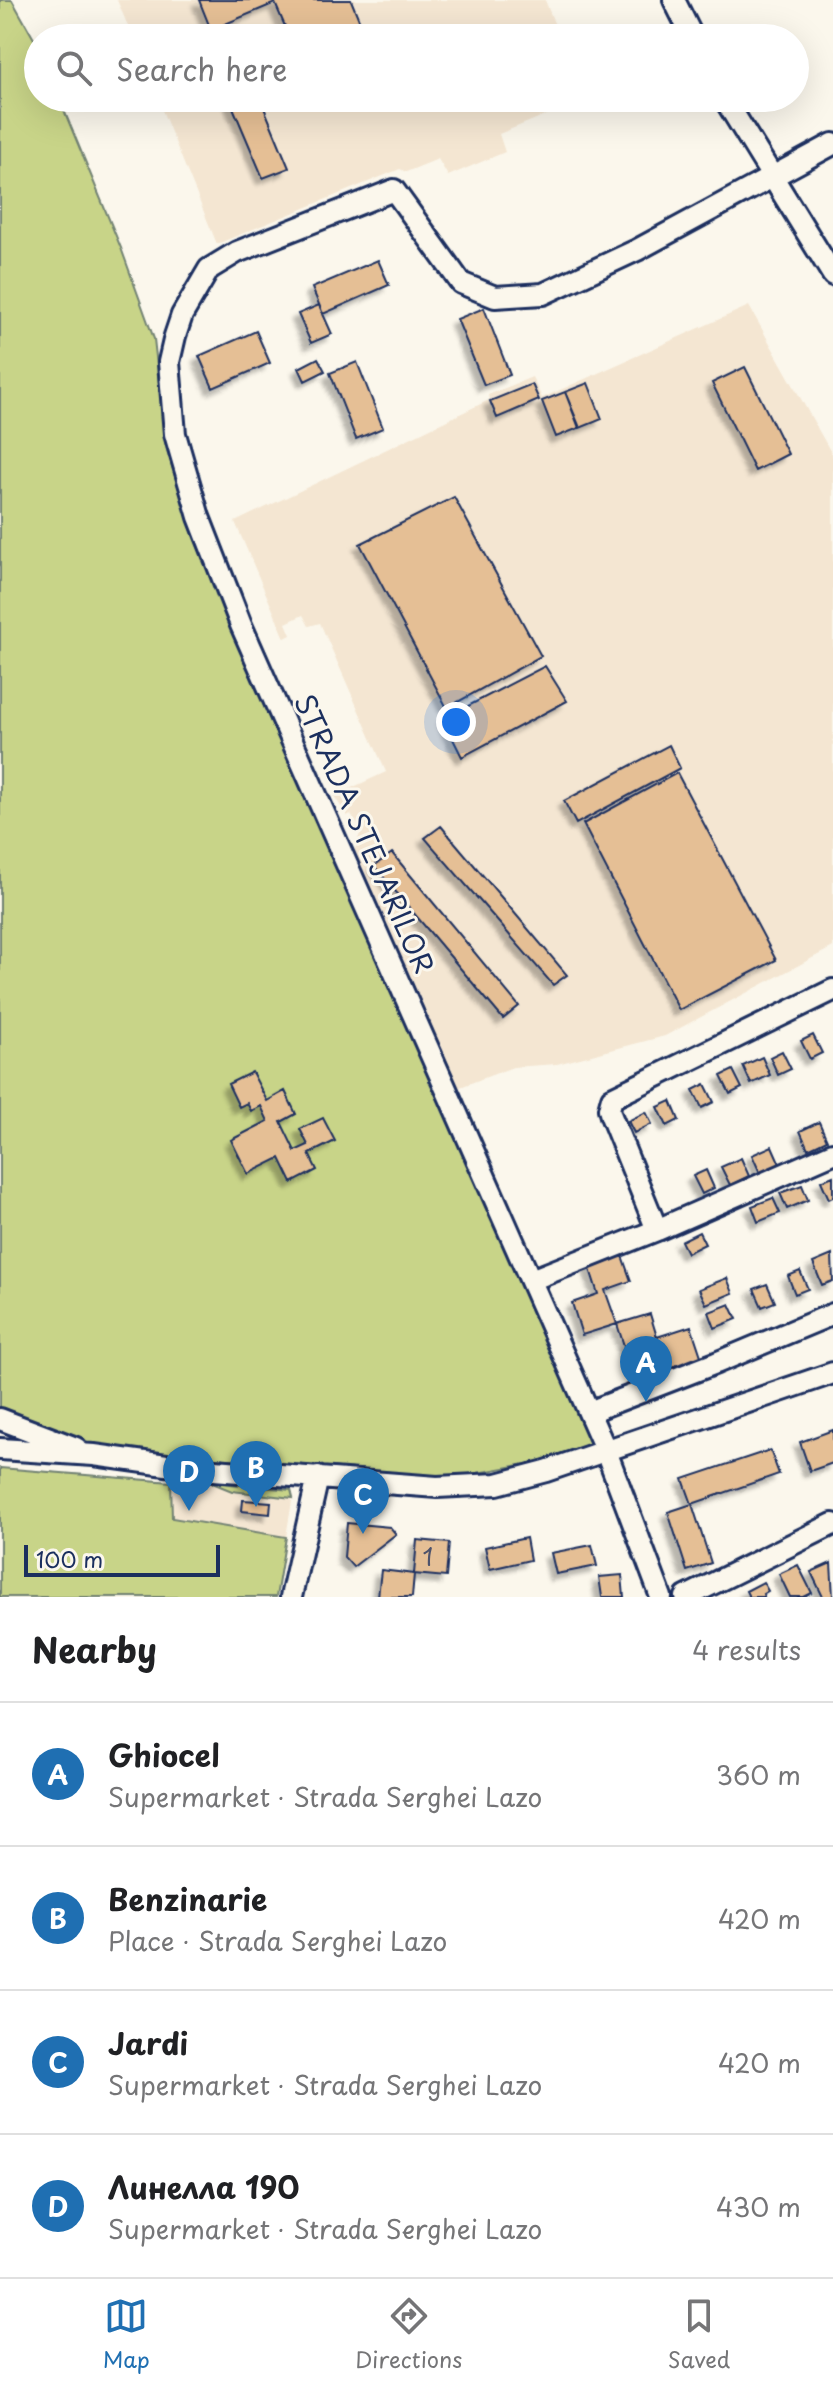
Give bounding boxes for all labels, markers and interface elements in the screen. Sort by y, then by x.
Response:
search box [24,24,809,112]
icon: search [52,46,96,90]
text: Search here [116,46,288,91]
street label: STRADA STEJARILOR [284,687,446,980]
your location [436,702,476,742]
pin: A [620,1336,672,1402]
pin: B [230,1441,282,1507]
pin: D [163,1445,215,1511]
pin: C [337,1468,389,1534]
house number: 1 [423,1538,433,1574]
scale bar [24,1541,220,1577]
text: 100 m [36,1542,103,1575]
text: Nearby [32,1623,157,1675]
text: 4 results [692,1630,801,1669]
text: Ghiocel [108,1732,220,1777]
text: A [48,1755,68,1794]
text: 360 m [716,1755,801,1794]
text: Supermarket · Strada Serghei Lazo [108,1777,542,1816]
text: Benzinarie [108,1876,267,1921]
text: B [49,1899,67,1938]
text: 420 m [718,1899,801,1938]
text: Place · Strada Serghei Lazo [108,1921,447,1960]
text: Jardi [108,2020,188,2065]
text: C [48,2043,68,2082]
text: 420 m [718,2043,801,2082]
text: Supermarket · Strada Serghei Lazo [108,2065,542,2104]
text: Линелла 190 [108,2164,300,2209]
text: D [48,2187,68,2226]
text: 430 m [716,2187,801,2226]
text: Supermarket · Strada Serghei Lazo [108,2209,542,2248]
tab: Map [103,2294,150,2375]
tab: Directions [355,2294,462,2375]
tab: Saved [668,2294,730,2375]

